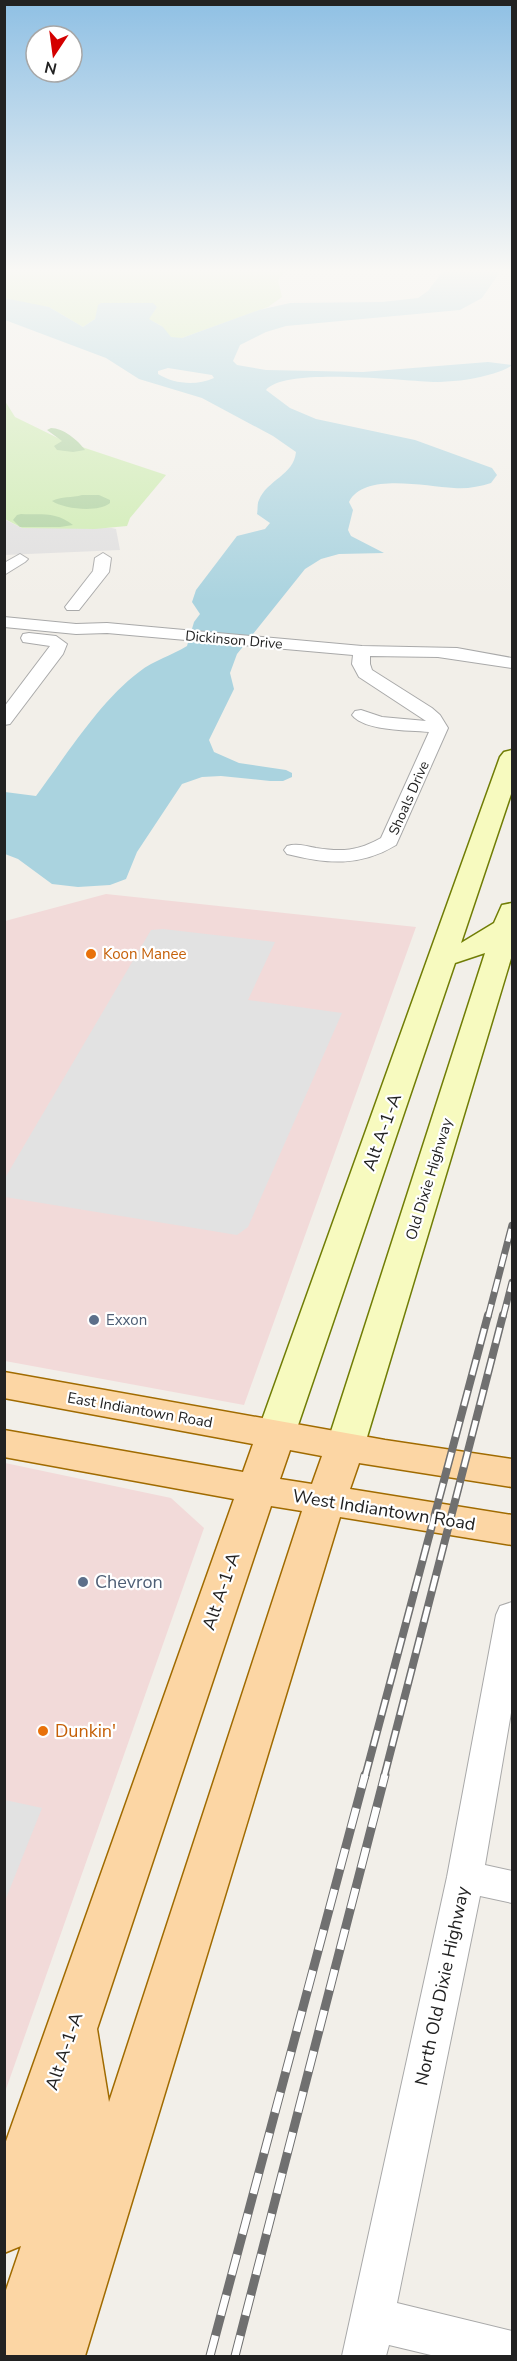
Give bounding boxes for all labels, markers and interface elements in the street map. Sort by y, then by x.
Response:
north arrow [24,24,84,84]
text: N [43,56,59,80]
street label: Dickinson Drive [185,626,283,654]
street label: Shoals Drive [384,758,434,838]
place label: Koon Manee [103,944,187,964]
marker: Koon Manee [84,947,98,961]
street label: Alt A-1-A [357,1090,407,1174]
street label: Old Dixie Highway [401,1115,457,1242]
place label: Exxon [106,1310,147,1330]
marker: Exxon [87,1313,101,1327]
street label: East Indiantown Road [66,1387,214,1433]
street label: West Indiantown Road [291,1484,477,1536]
street label: Alt A-1-A [196,1549,246,1633]
place label: Chevron [95,1570,163,1594]
marker: Chevron [76,1575,90,1589]
place label: Dunkin' [55,1719,116,1743]
marker: Dunkin' [36,1724,50,1738]
street label: North Old Dixie Highway [409,1883,475,2088]
street label: Alt A-1-A [39,2009,89,2093]

